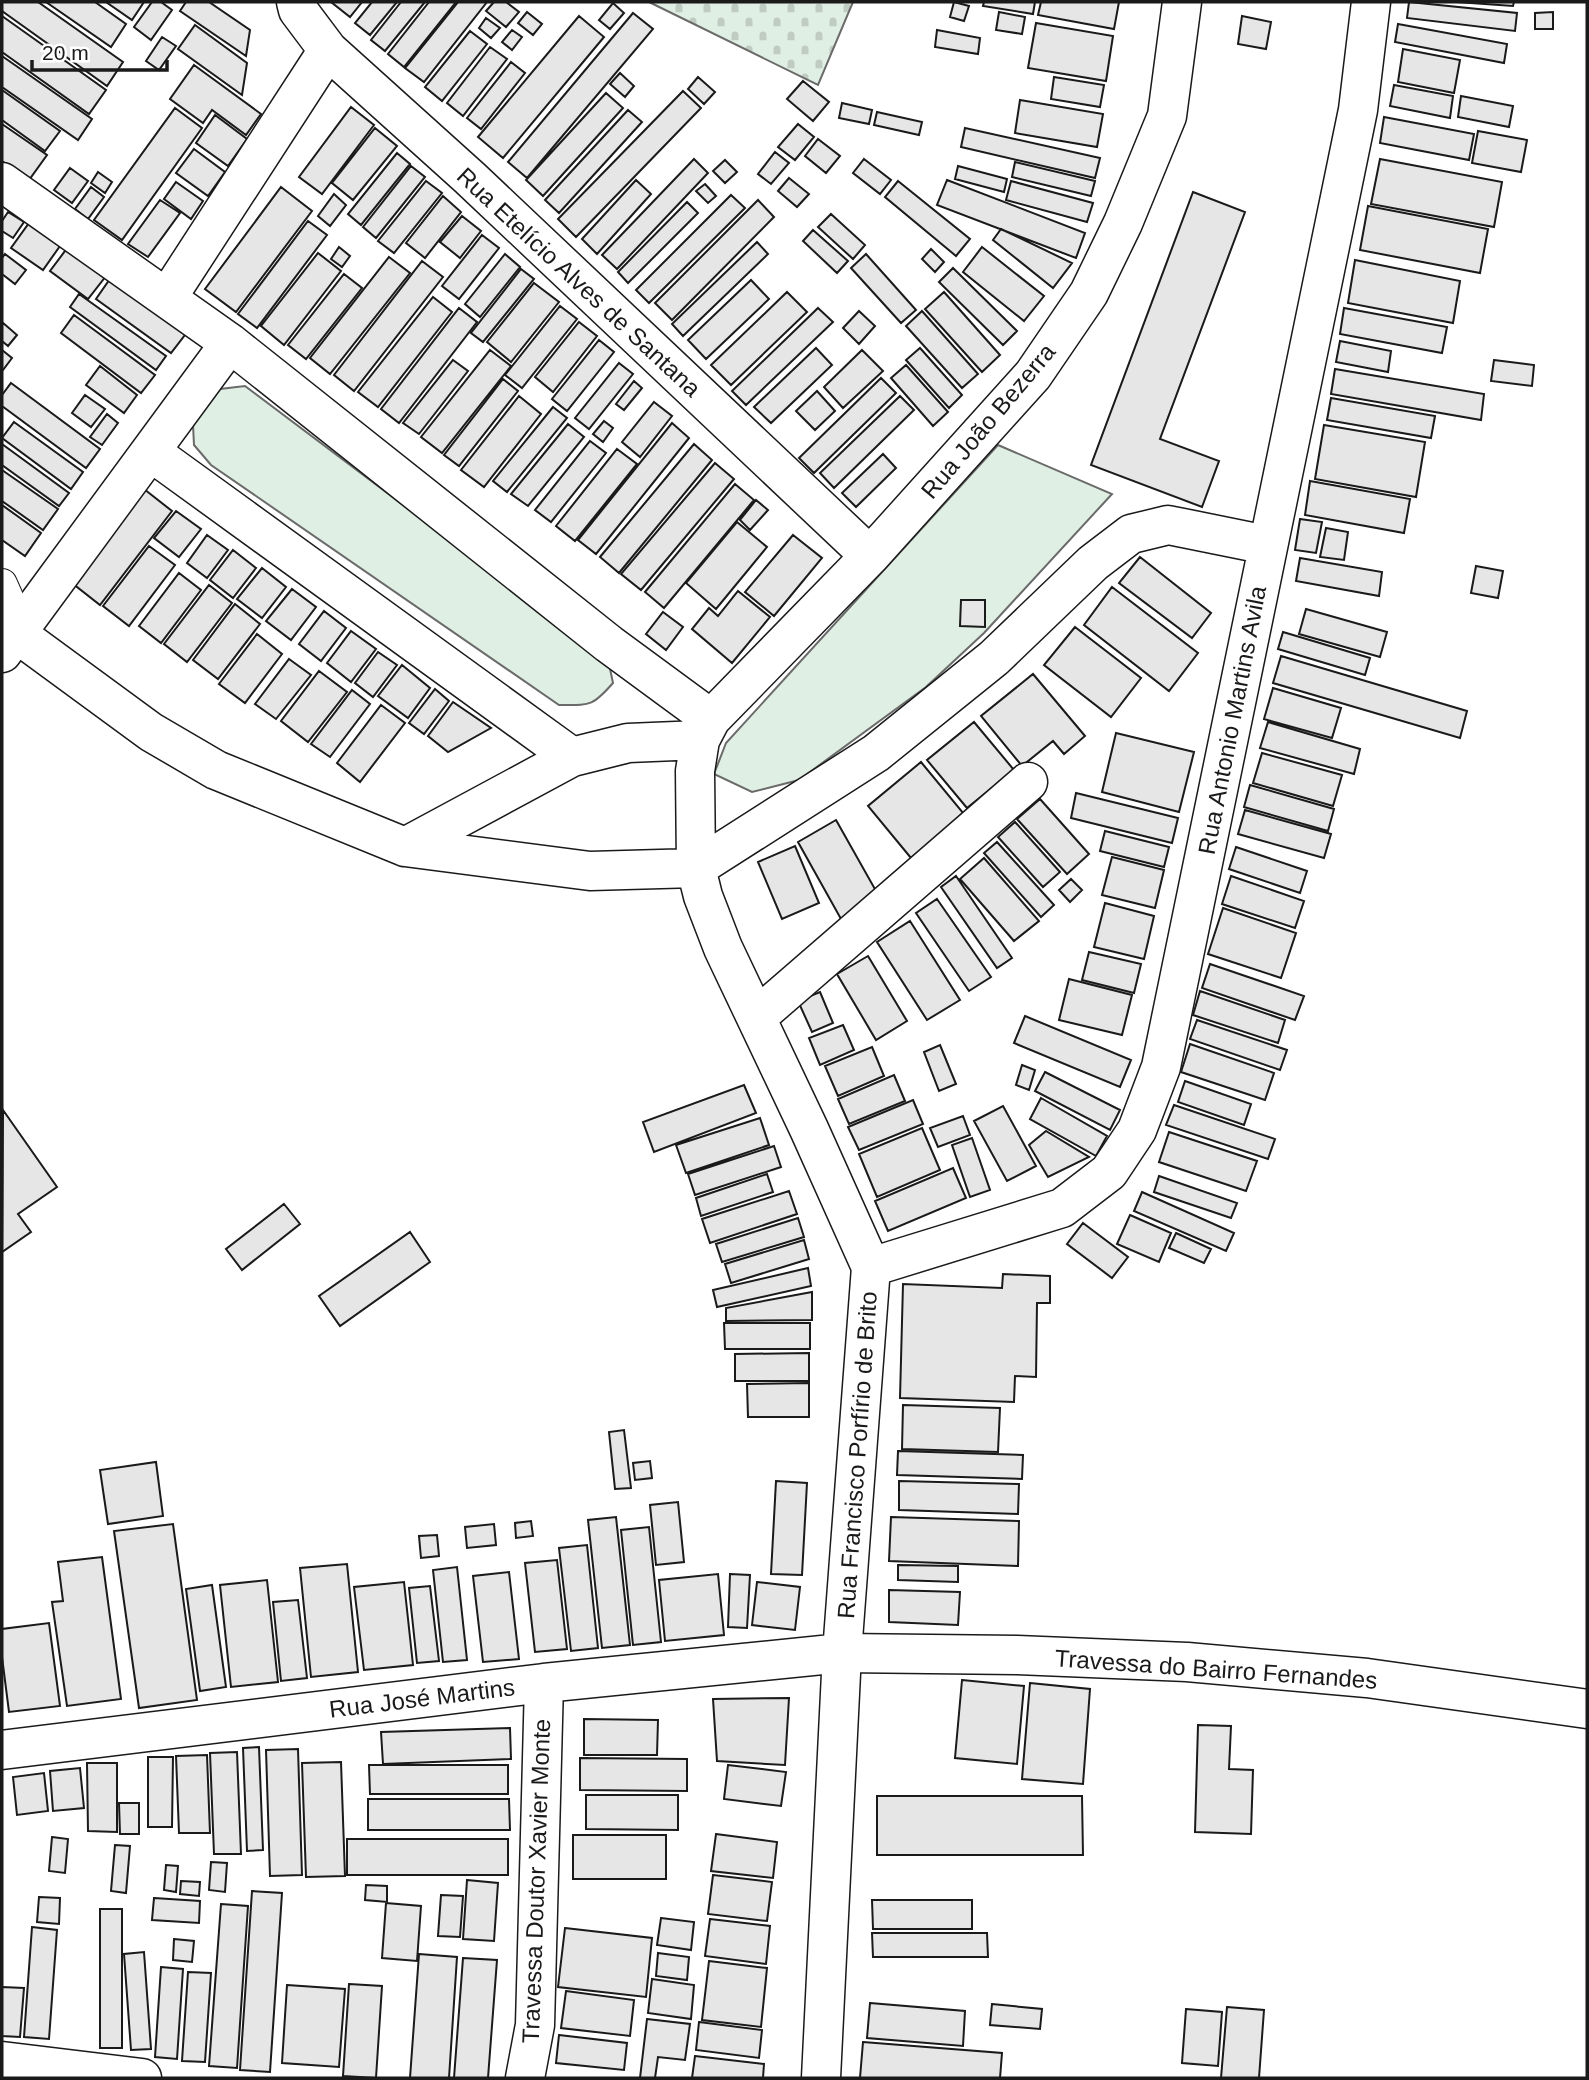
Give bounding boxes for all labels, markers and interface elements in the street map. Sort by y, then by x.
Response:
scale bar [32,28,166,72]
text: 20 m [42,41,89,64]
street label: Rua Etelício Alves de Santana [452,162,707,402]
street label: Rua João Bezerra [915,338,1061,504]
street label: Rua Antonio Martins Avila [1193,583,1271,857]
street label: Rua Francisco Porfírio de Brito [832,1290,882,1620]
street label: Travessa do Bairro Fernandes [1054,1644,1378,1694]
street label: Rua José Martins [328,1673,516,1723]
street label: Travessa Doutor Xavier Monte [517,1718,555,2044]

